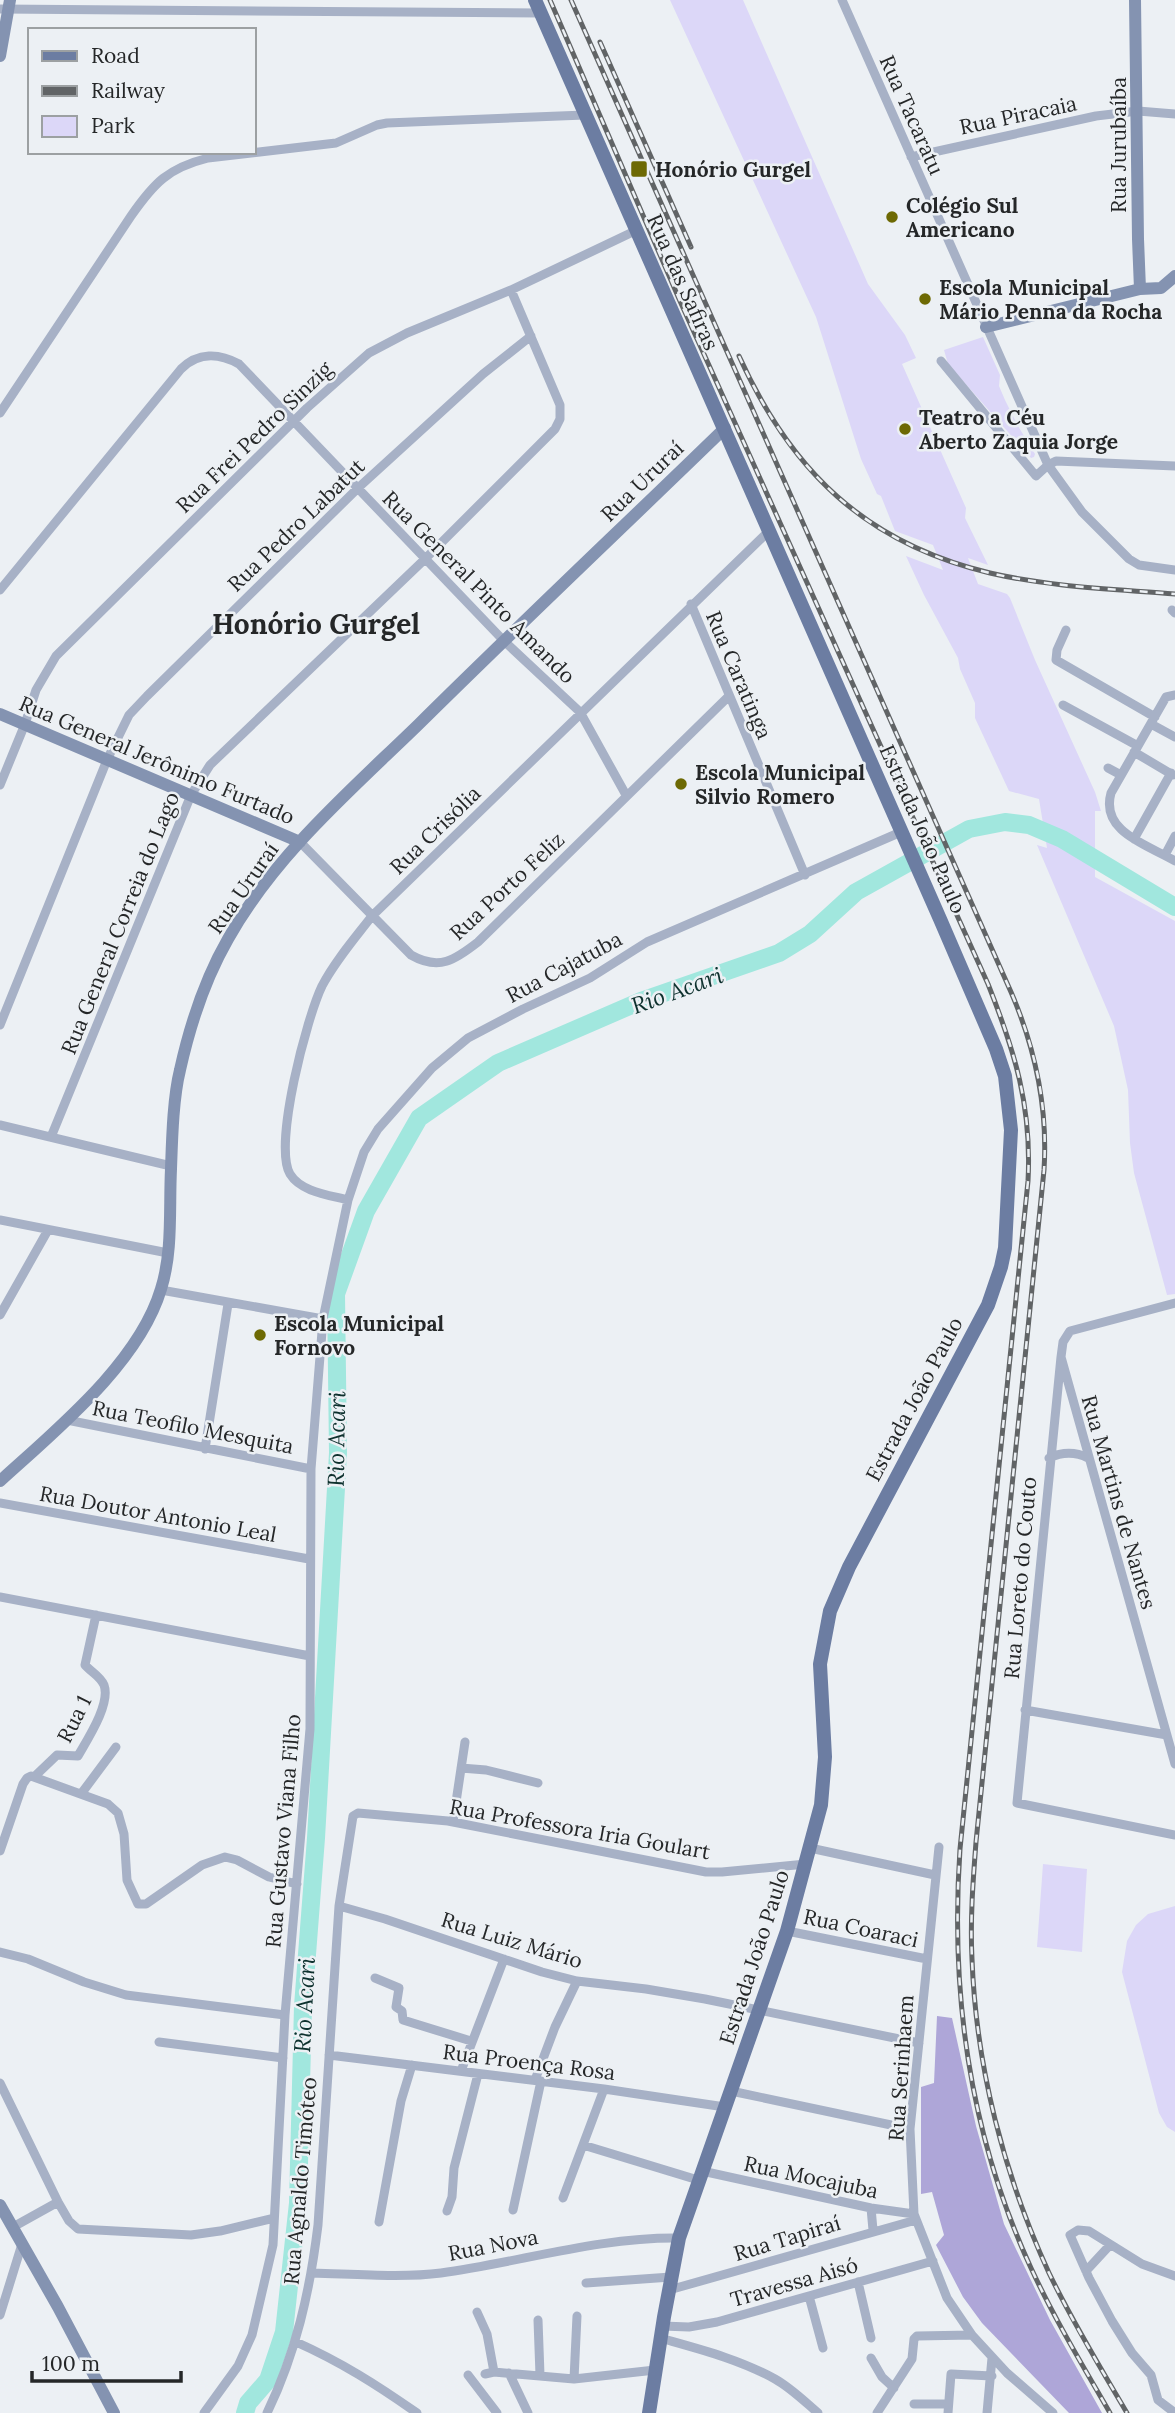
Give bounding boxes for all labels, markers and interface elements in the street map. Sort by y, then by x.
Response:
legend [28,28,256,154]
text: Road [91,42,140,69]
street label: Rua Tacaratu [874,51,950,179]
text: Railway [91,77,165,104]
street label: Rua Jurubaíba [1105,77,1132,213]
street label: Rua Piracaia [957,89,1079,141]
text: Park [91,112,135,139]
place label: Honório Gurgel [655,156,812,183]
marker: Honório Gurgel [629,159,649,179]
place label: Colégio Sul Americano [906,192,1019,243]
marker: Colégio Sul Americano [884,209,900,225]
street label: Rua das Safiras [641,210,725,354]
place label: Escola Municipal Mário Penna da Rocha [939,274,1162,325]
marker: Escola Municipal Mário Penna da Rocha [917,291,933,307]
street label: Rua Frei Pedro Sinzig [170,355,338,519]
place label: Teatro a Céu Aberto Zaquia Jorge [919,404,1118,455]
marker: Teatro a Céu Aberto Zaquia Jorge [897,421,913,437]
street label: Rua Ururaí [595,435,689,527]
street label: Rua Pedro Labatut [222,452,371,597]
street label: Rua General Pinto Amando [377,485,581,689]
district label: Honório Gurgel [212,606,420,642]
street label: Rua Caratinga [700,607,778,743]
street label: Rua General Jerônimo Furtado [15,690,299,830]
street label: Estrada João Paulo [874,740,972,918]
place label: Escola Municipal Silvio Romero [695,759,865,810]
marker: Escola Municipal Silvio Romero [673,776,689,792]
street label: Rua Crisólia [384,780,486,880]
street label: Rua General Correia do Lago [55,788,185,1058]
street label: Rua Porto Feliz [444,826,570,946]
street label: Rua Ururaí [202,837,284,939]
street label: Rua Cajatuba [501,925,627,1009]
water label: Rio Acari [627,960,727,1020]
place label: Escola Municipal Fornovo [274,1310,444,1361]
street label: Estrada João Paulo [859,1312,969,1486]
marker: Escola Municipal Fornovo [252,1327,268,1343]
water label: Rio Acari [321,1390,351,1487]
street label: Rua Martins de Nantes [1076,1392,1162,1612]
street label: Rua Teofilo Mesquita [90,1394,296,1460]
street label: Rua Loreto do Couto [998,1476,1042,1680]
street label: Rua Doutor Antonio Leal [37,1480,279,1548]
street label: Rua 1 [51,1691,97,1747]
street label: Rua Gustavo Viana Filho [259,1713,307,1949]
street label: Rua Professora Iria Goulart [448,1793,713,1865]
street label: Estrada João Paulo [713,1866,795,2048]
street label: Rua Coaraci [801,1903,921,1953]
street label: Rua Luiz Mário [438,1906,586,1974]
water label: Rio Acari [287,1956,321,2053]
street label: Rua Serinhaem [882,1994,920,2142]
street label: Rua Proença Rosa [441,2038,617,2086]
street label: Rua Agnaldo Timóteo [277,2076,323,2286]
street label: Rua Mocajuba [741,2150,881,2204]
street label: Rua Tapiraí [730,2209,844,2267]
street label: Rua Nova [446,2223,541,2267]
street label: Travessa Aisó [727,2251,861,2313]
scale bar [32,2340,180,2384]
text: 100 m [42,2350,100,2377]

